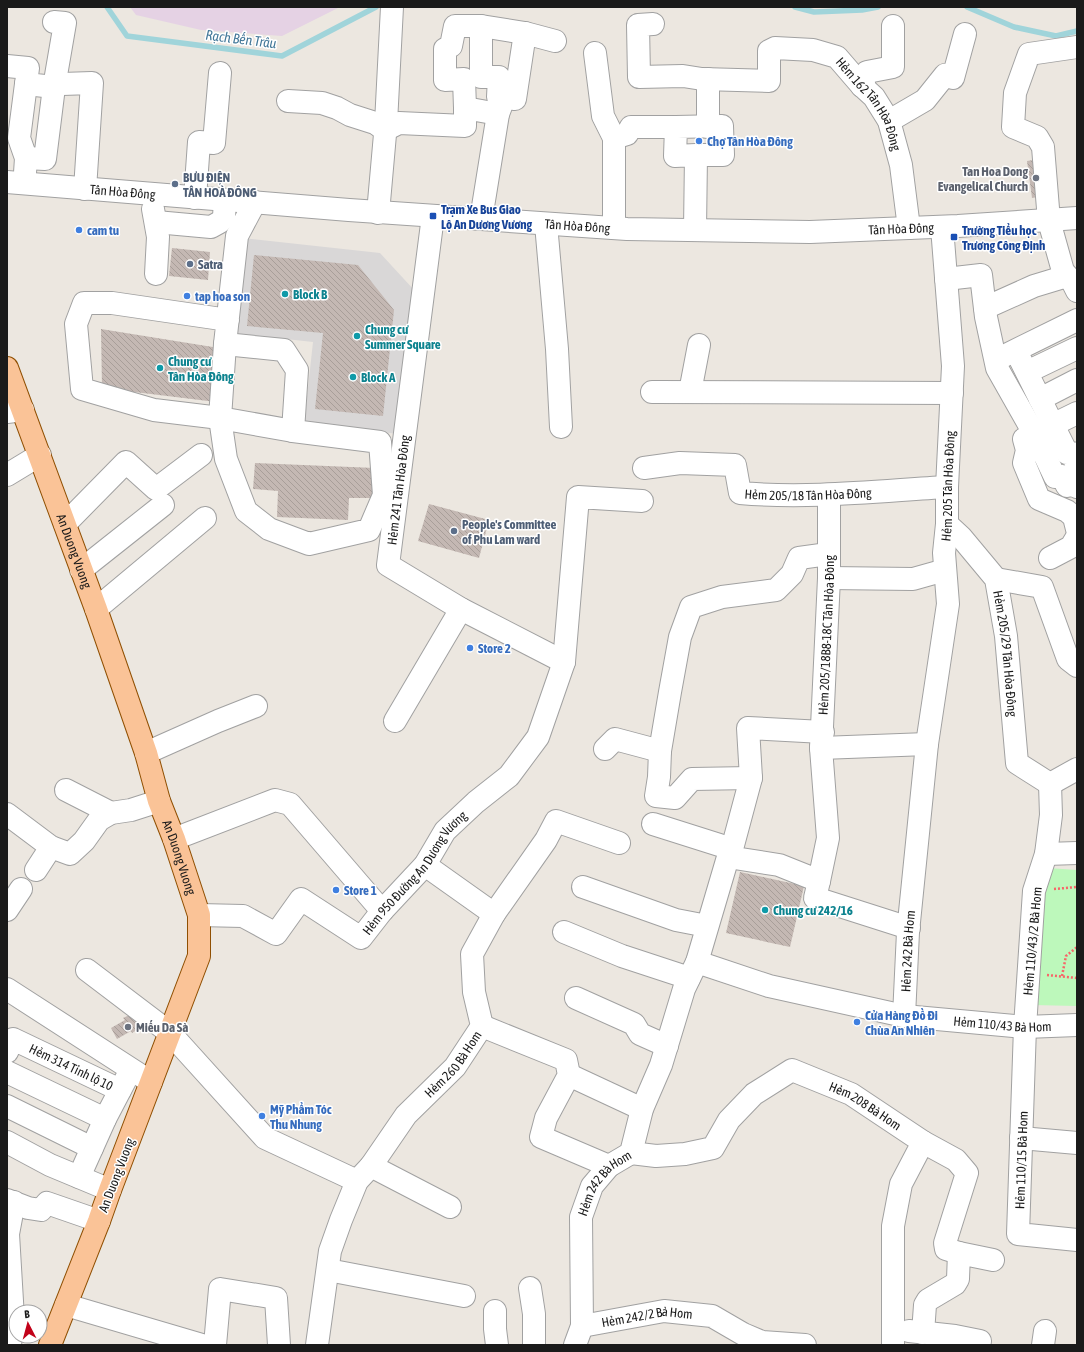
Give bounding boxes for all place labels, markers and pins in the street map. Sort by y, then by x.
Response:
place label: Chợ Tân Hòa Đông [707,134,793,149]
marker: Chợ Tân Hòa Đông [694,136,704,146]
place label: Tan Hoa Dong Evangelical Church [938,164,1028,194]
place label: BƯU ĐIỆN TÂN HOÀ ĐÔNG [183,170,257,200]
marker: Tan Hoa Dong Evangelical Church [1031,173,1041,183]
marker: BƯU ĐIỆN TÂN HOÀ ĐÔNG [170,179,180,189]
place label: Trạm Xe Bus Giao Lộ An Dương Vương [441,202,533,232]
marker: Trạm Xe Bus Giao Lộ An Dương Vương [428,211,438,221]
place label: cam tu [87,223,119,238]
place label: Trường Tiểu học Trương Công Định [962,223,1045,253]
marker: cam tu [74,225,84,235]
marker: Trường Tiểu học Trương Công Định [949,232,959,242]
place label: Satra [198,257,223,272]
marker: Satra [185,259,195,269]
place label: Block B [293,287,328,302]
place label: tap hoa son [194,289,250,304]
marker: Block B [280,289,290,299]
marker: tap hoa son [182,291,192,301]
place label: Chung cư Summer Square [365,322,441,352]
marker: Chung cư Summer Square [352,331,362,341]
place label: Chung cư Tân Hòa Đông [168,354,234,384]
marker: Chung cư Tân Hòa Đông [155,363,165,373]
place label: Block A [361,370,396,385]
marker: Block A [348,372,358,382]
place label: People's Committee of Phu Lam ward [462,517,557,547]
marker: People's Committee of Phu Lam ward [449,526,459,536]
place label: Store 2 [478,641,511,656]
marker: Store 2 [465,643,475,653]
place label: Store 1 [344,883,377,898]
marker: Store 1 [331,885,341,895]
place label: Chung cư 242/16 [773,903,853,918]
marker: Chung cư 242/16 [760,905,770,915]
place label: Cửa Hàng Đồ Đi Chùa An Nhiên [865,1008,938,1038]
marker: Cửa Hàng Đồ Đi Chùa An Nhiên [852,1017,862,1027]
place label: Miếu Da Sà [136,1020,188,1035]
marker: Miếu Da Sà [123,1022,133,1032]
place label: Mỹ Phẩm Tóc Thu Nhung [270,1102,332,1132]
marker: Mỹ Phẩm Tóc Thu Nhung [257,1111,267,1121]

